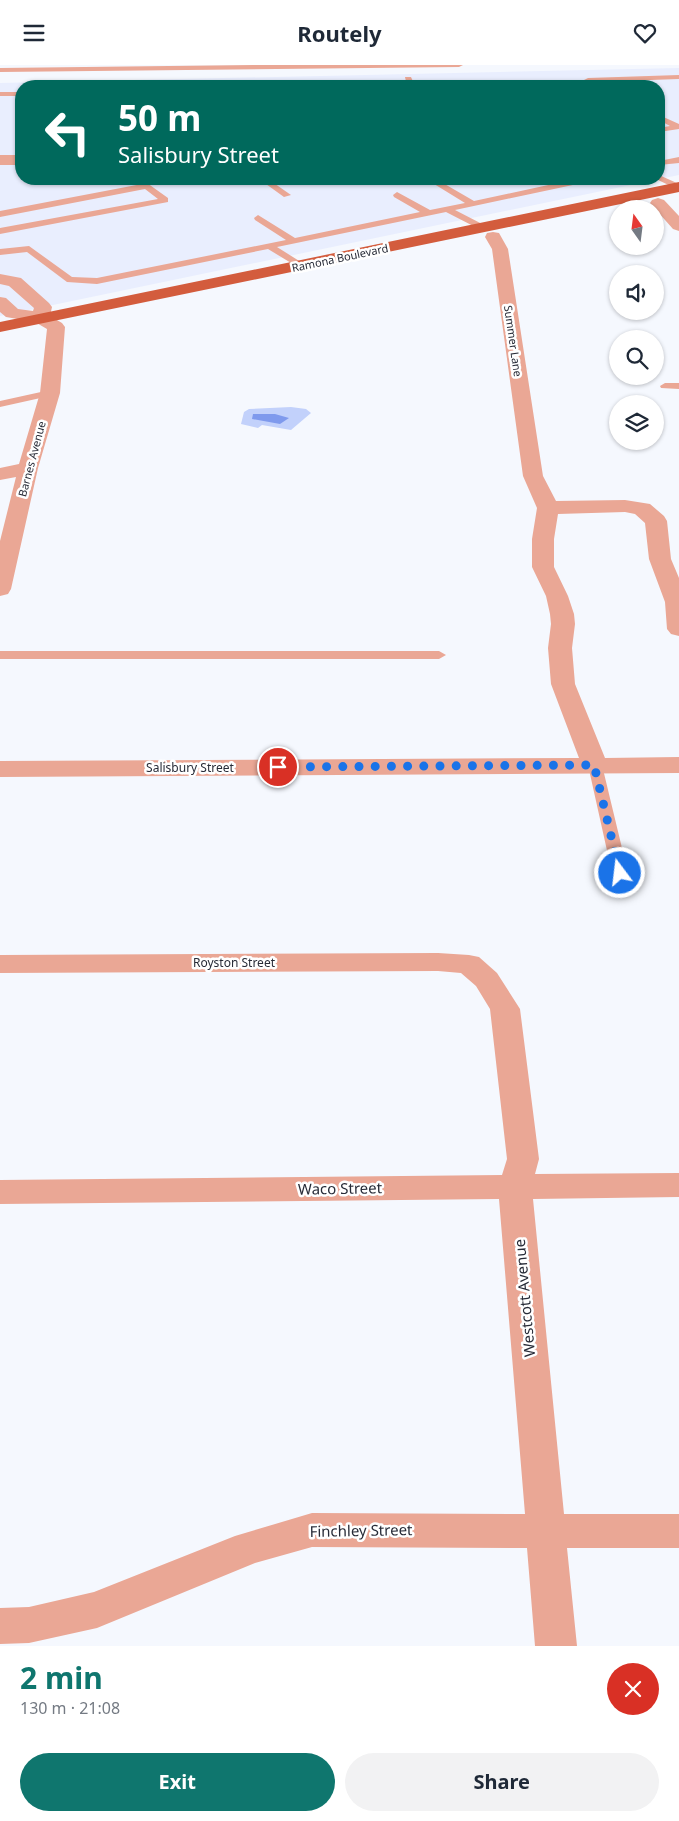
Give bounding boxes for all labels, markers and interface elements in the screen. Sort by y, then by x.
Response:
text: Routely [297,18,382,48]
icon: menu [20,19,48,47]
icon: heart [631,19,659,47]
text: 50 m [118,94,201,141]
icon: left [35,100,100,165]
text: Salisbury Street [118,139,279,169]
north arrow [609,200,664,255]
map controls [609,200,664,450]
street label: Ramona Boulevard [290,240,389,275]
button: sound [609,265,664,320]
street label: Summer Lane [501,304,526,378]
button: search [609,330,664,385]
button: layers [609,395,664,450]
street label: Barnes Avenue [14,419,49,498]
pin [257,746,299,788]
icon: arrive [264,753,292,781]
street label: Salisbury Street [146,759,235,776]
position arrow [593,846,645,898]
street label: Royston Street [193,954,276,971]
street label: Waco Street [298,1177,383,1199]
street label: Westcott Avenue [509,1238,539,1358]
street label: Finchley Street [309,1519,413,1541]
text: 2 min [20,1657,103,1698]
button: close [607,1663,659,1715]
text: 130 m · 21:08 [20,1697,120,1719]
button: Exit [20,1753,335,1811]
button: Share [345,1753,659,1811]

